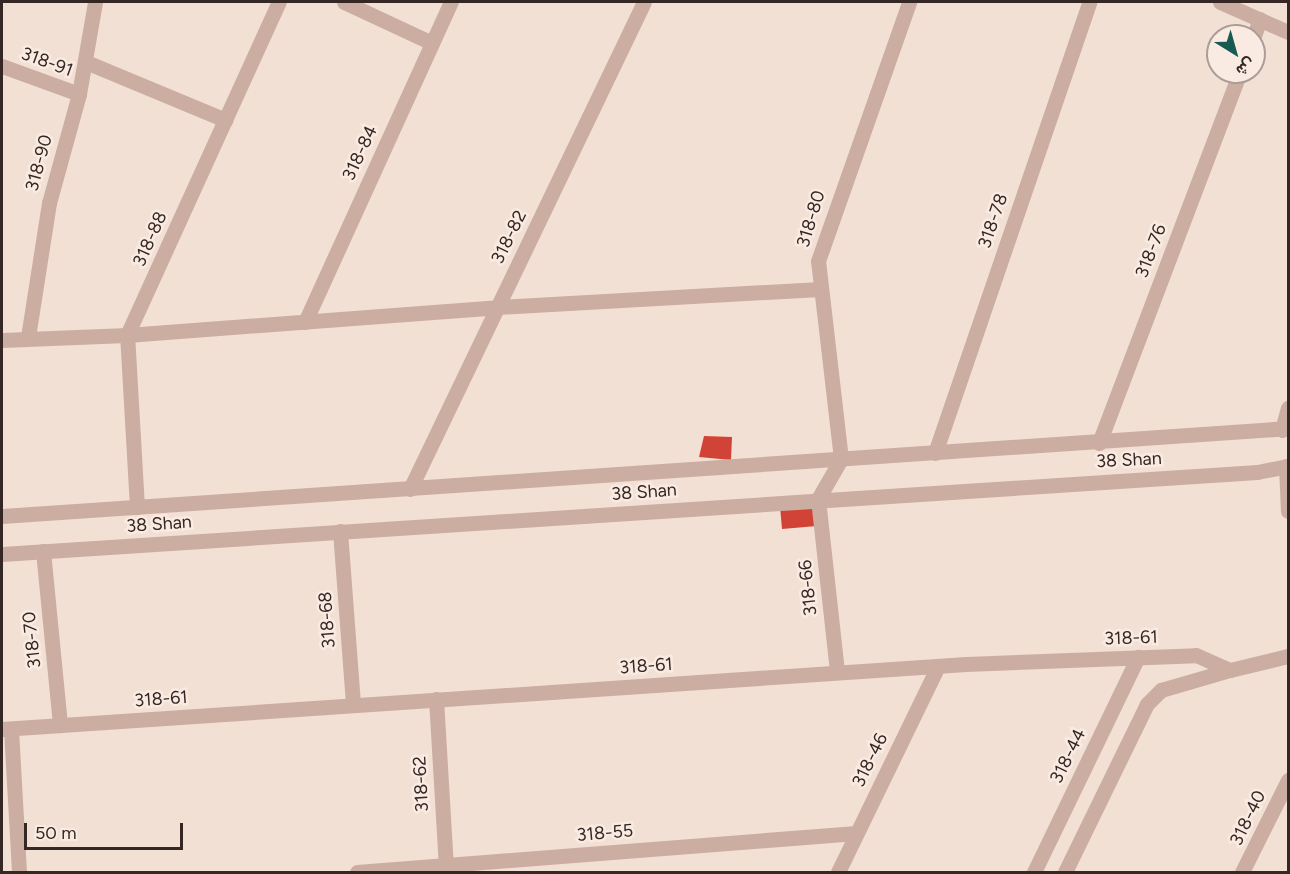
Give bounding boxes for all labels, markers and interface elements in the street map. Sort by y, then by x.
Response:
north arrow [1206,24,1266,84]
street label: 318-91 [18,43,76,81]
text: ش [1233,54,1259,81]
street label: 318-84 [338,122,382,184]
street label: 318-90 [21,132,57,194]
street label: 318-80 [792,188,830,250]
street label: 318-78 [974,191,1012,251]
street label: 318-82 [487,207,531,267]
street label: 318-88 [128,208,172,270]
street label: 318-76 [1131,221,1171,281]
street label: 38 Shan [1096,447,1162,473]
street label: 38 Shan [611,479,677,505]
street label: 38 Shan [126,511,192,537]
street label: 318-66 [794,559,822,617]
street label: 318-68 [314,591,340,649]
street label: 318-70 [18,611,46,669]
street label: 318-61 [1104,626,1158,650]
street label: 318-61 [619,653,673,679]
street label: 318-61 [134,686,188,712]
street label: 318-44 [1046,725,1090,787]
street label: 318-46 [848,730,892,790]
street label: 318-62 [409,755,433,813]
street label: 318-40 [1225,787,1271,849]
scale bar [27,811,186,849]
street label: 318-55 [576,820,634,846]
text: 50 m [35,822,77,844]

